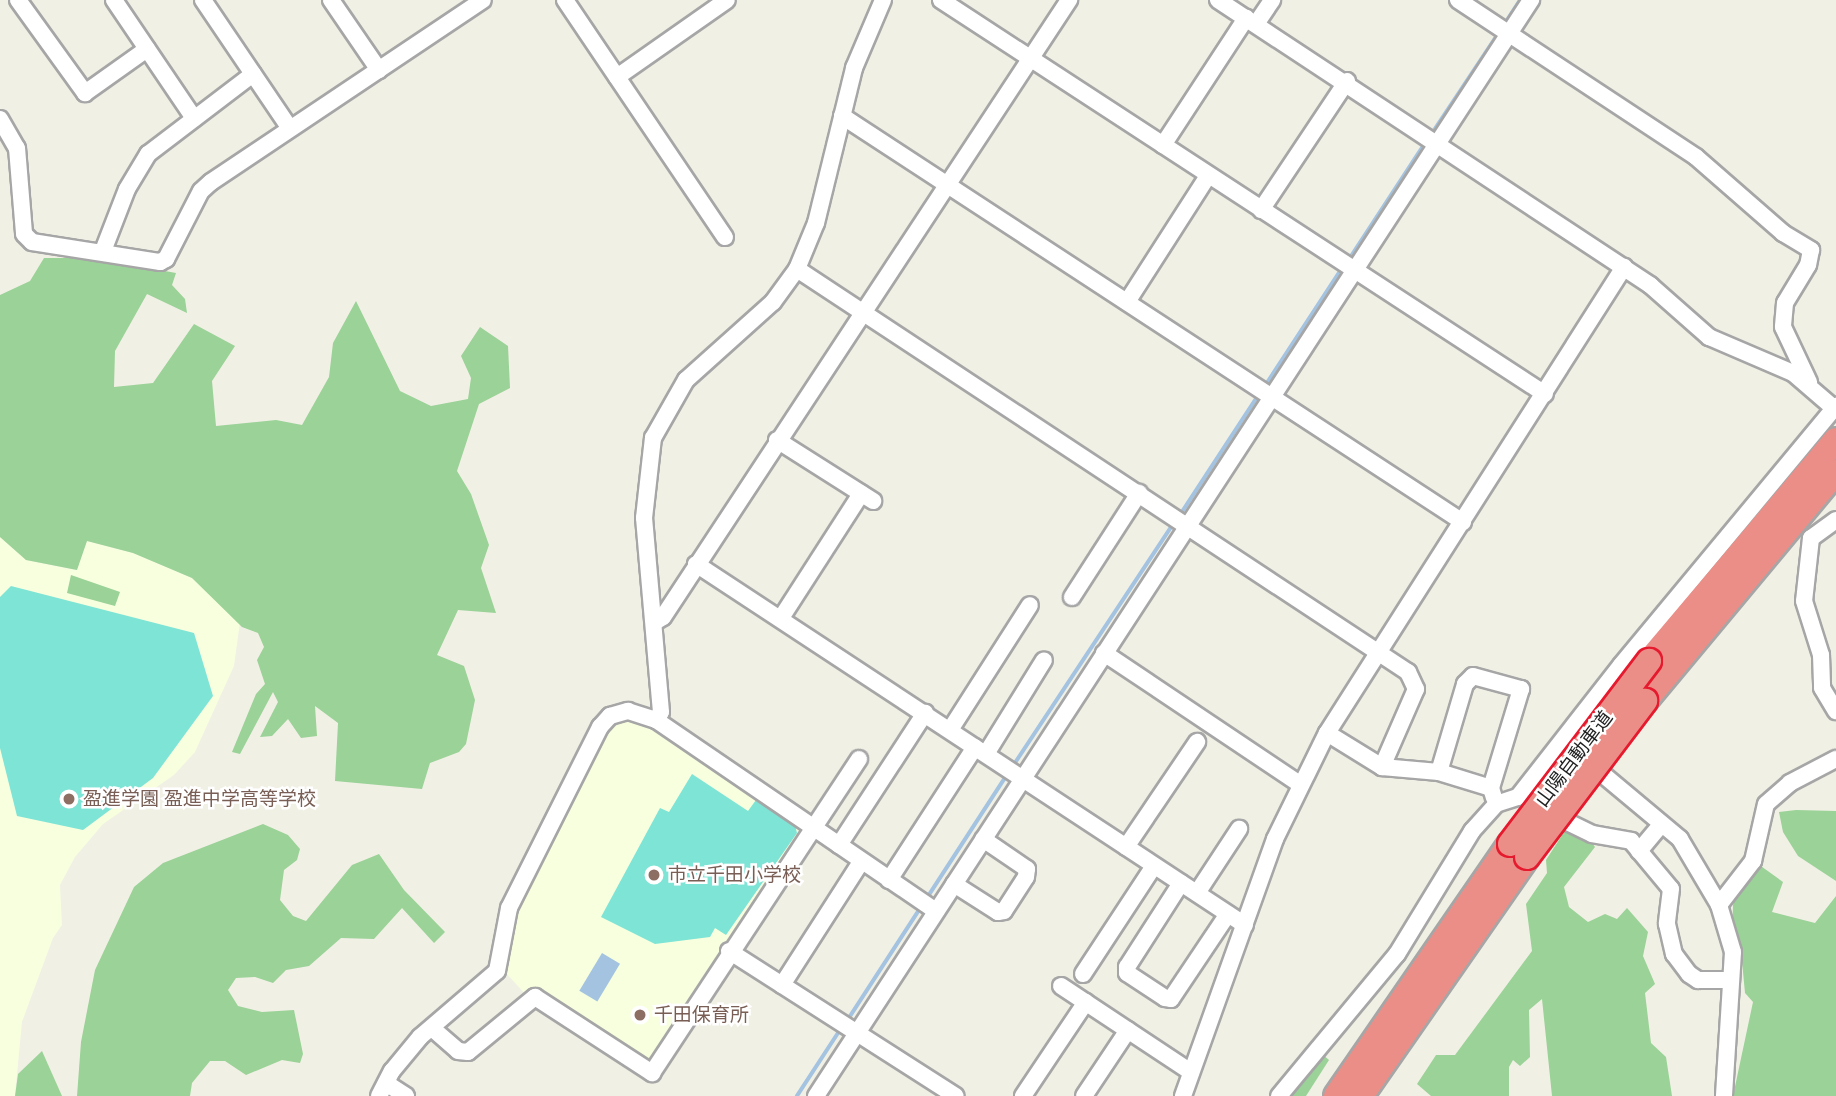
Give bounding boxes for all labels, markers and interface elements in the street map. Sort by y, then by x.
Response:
street label: 山陽自動車道 [1531,707,1617,811]
place label: 盈進学園 盈進中学高等学校 [83,788,316,810]
marker: 盈進学園 盈進中学高等学校 [61,791,77,807]
place label: 市立千田小学校 [668,864,801,886]
marker: 市立千田小学校 [646,867,662,883]
place label: 千田保育所 [654,1004,749,1026]
marker: 千田保育所 [632,1007,648,1023]

